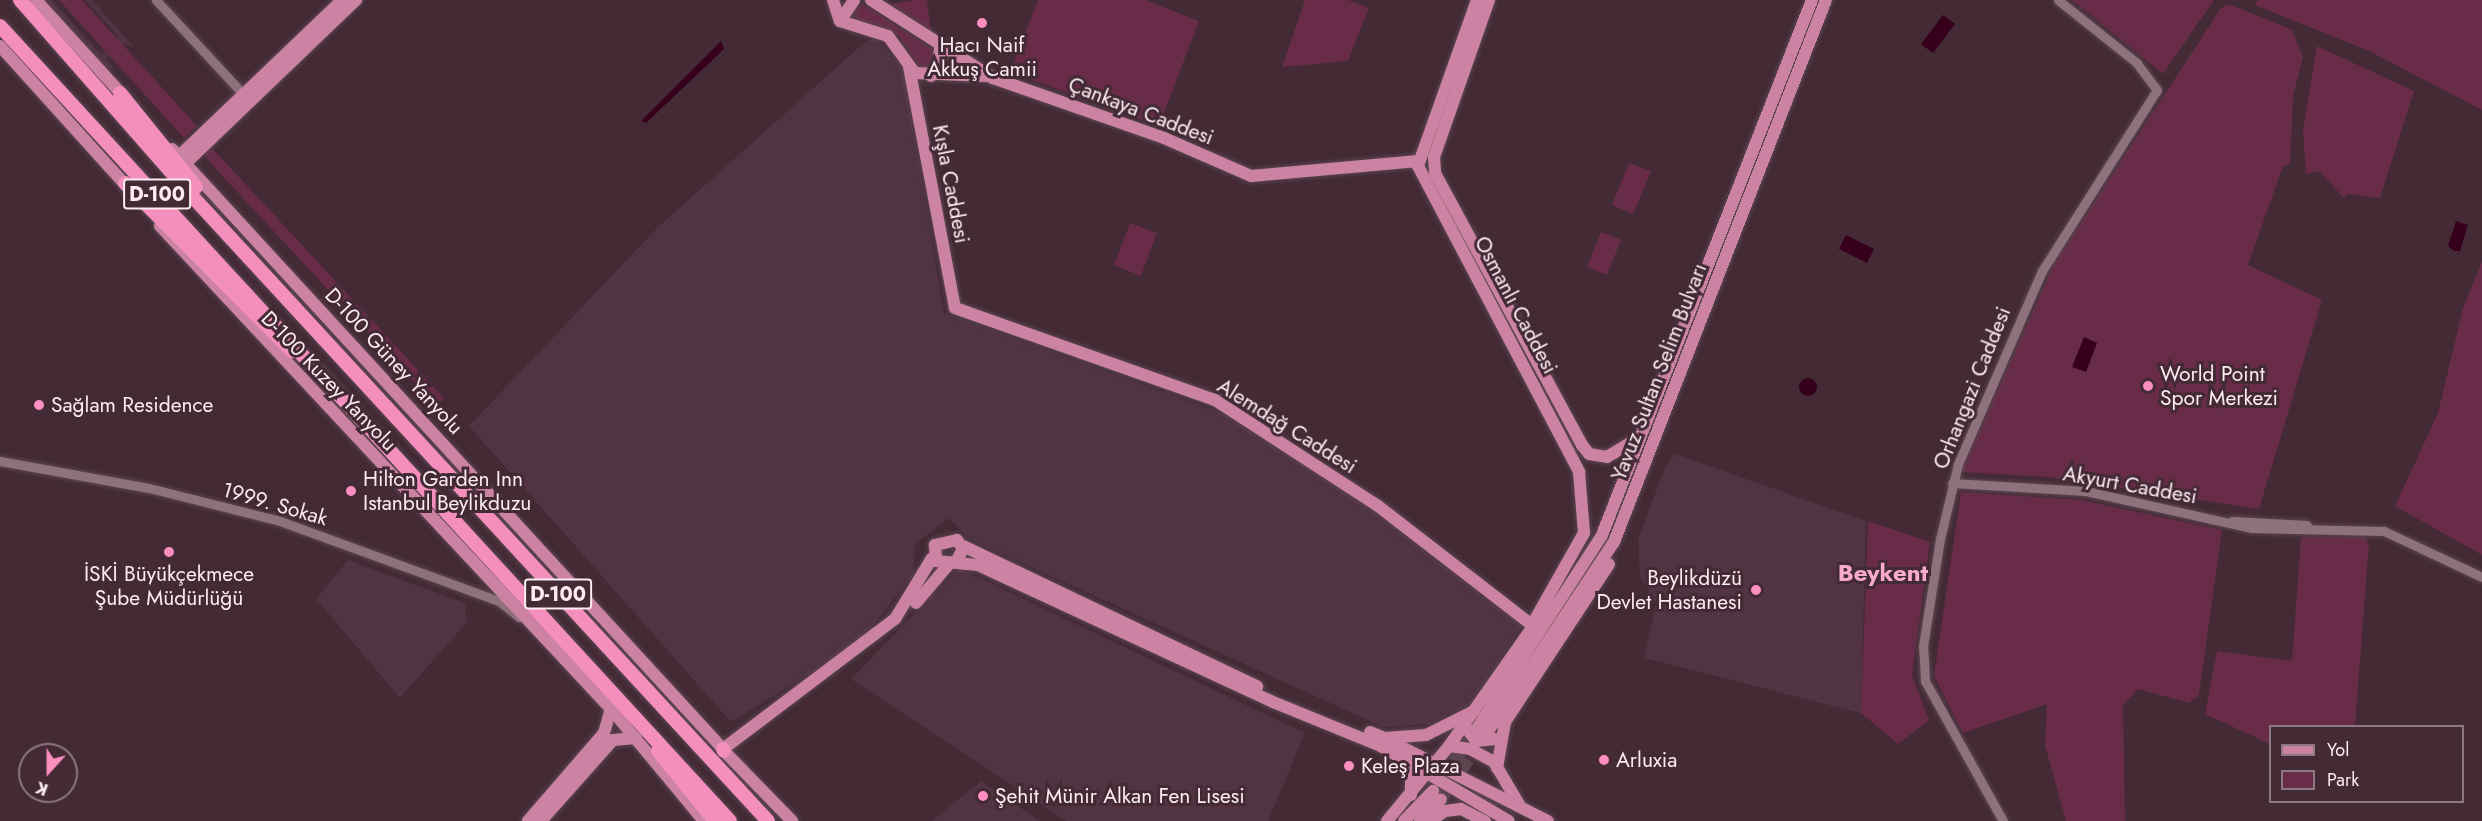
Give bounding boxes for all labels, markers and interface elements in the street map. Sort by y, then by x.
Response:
marker: Hacı Naif Akkuş Camii [975,16,989,30]
place label: Hacı Naif Akkuş Camii [927,32,1037,82]
street label: Çankaya Caddesi [1065,72,1217,150]
street label: Kışla Caddesi [927,123,975,245]
road number: D-100 [122,177,192,211]
street label: Osmanlı Caddesi [1469,232,1563,378]
street label: Yavuz Sultan Selim Bulvarı [1606,260,1712,484]
street label: D-100 Güney Yanyolu [320,283,468,439]
street label: Orhangazi Caddesi [1928,303,2016,473]
street label: D-100 Kuzey Yanyolu [256,306,402,456]
place label: World Point Spor Merkezi [2160,361,2278,411]
street label: Alemdağ Caddesi [1213,373,1361,479]
marker: World Point Spor Merkezi [2141,379,2155,393]
place label: Sağlam Residence [51,392,213,418]
marker: Sağlam Residence [32,398,46,412]
street label: Akyurt Caddesi [2061,461,2199,509]
place label: Hilton Garden Inn Istanbul Beylikduzu [363,466,531,516]
street label: 1999. Sokak [219,477,331,531]
marker: Hilton Garden Inn Istanbul Beylikduzu [344,484,358,498]
marker: İSKİ Büyükçekmece Şube Müdürlüğü [162,545,176,559]
district label: Beykent [1838,559,1928,587]
place label: İSKİ Büyükçekmece Şube Müdürlüğü [84,561,254,611]
place label: Beylikdüzü Devlet Hastanesi [1597,565,1742,615]
road number: D-100 [524,577,592,611]
marker: Beylikdüzü Devlet Hastanesi [1747,581,1765,599]
legend [2269,725,2464,803]
text: Yol [2327,737,2349,763]
north arrow [18,743,78,803]
place label: Arluxia [1616,747,1677,773]
place label: Keleş Plaza [1361,753,1460,779]
marker: Arluxia [1597,753,1611,767]
marker: Keleş Plaza [1342,759,1356,773]
text: Park [2327,767,2359,793]
text: K [33,776,51,801]
place label: Şehit Münir Alkan Fen Lisesi [995,783,1245,809]
marker: Şehit Münir Alkan Fen Lisesi [976,789,990,803]

